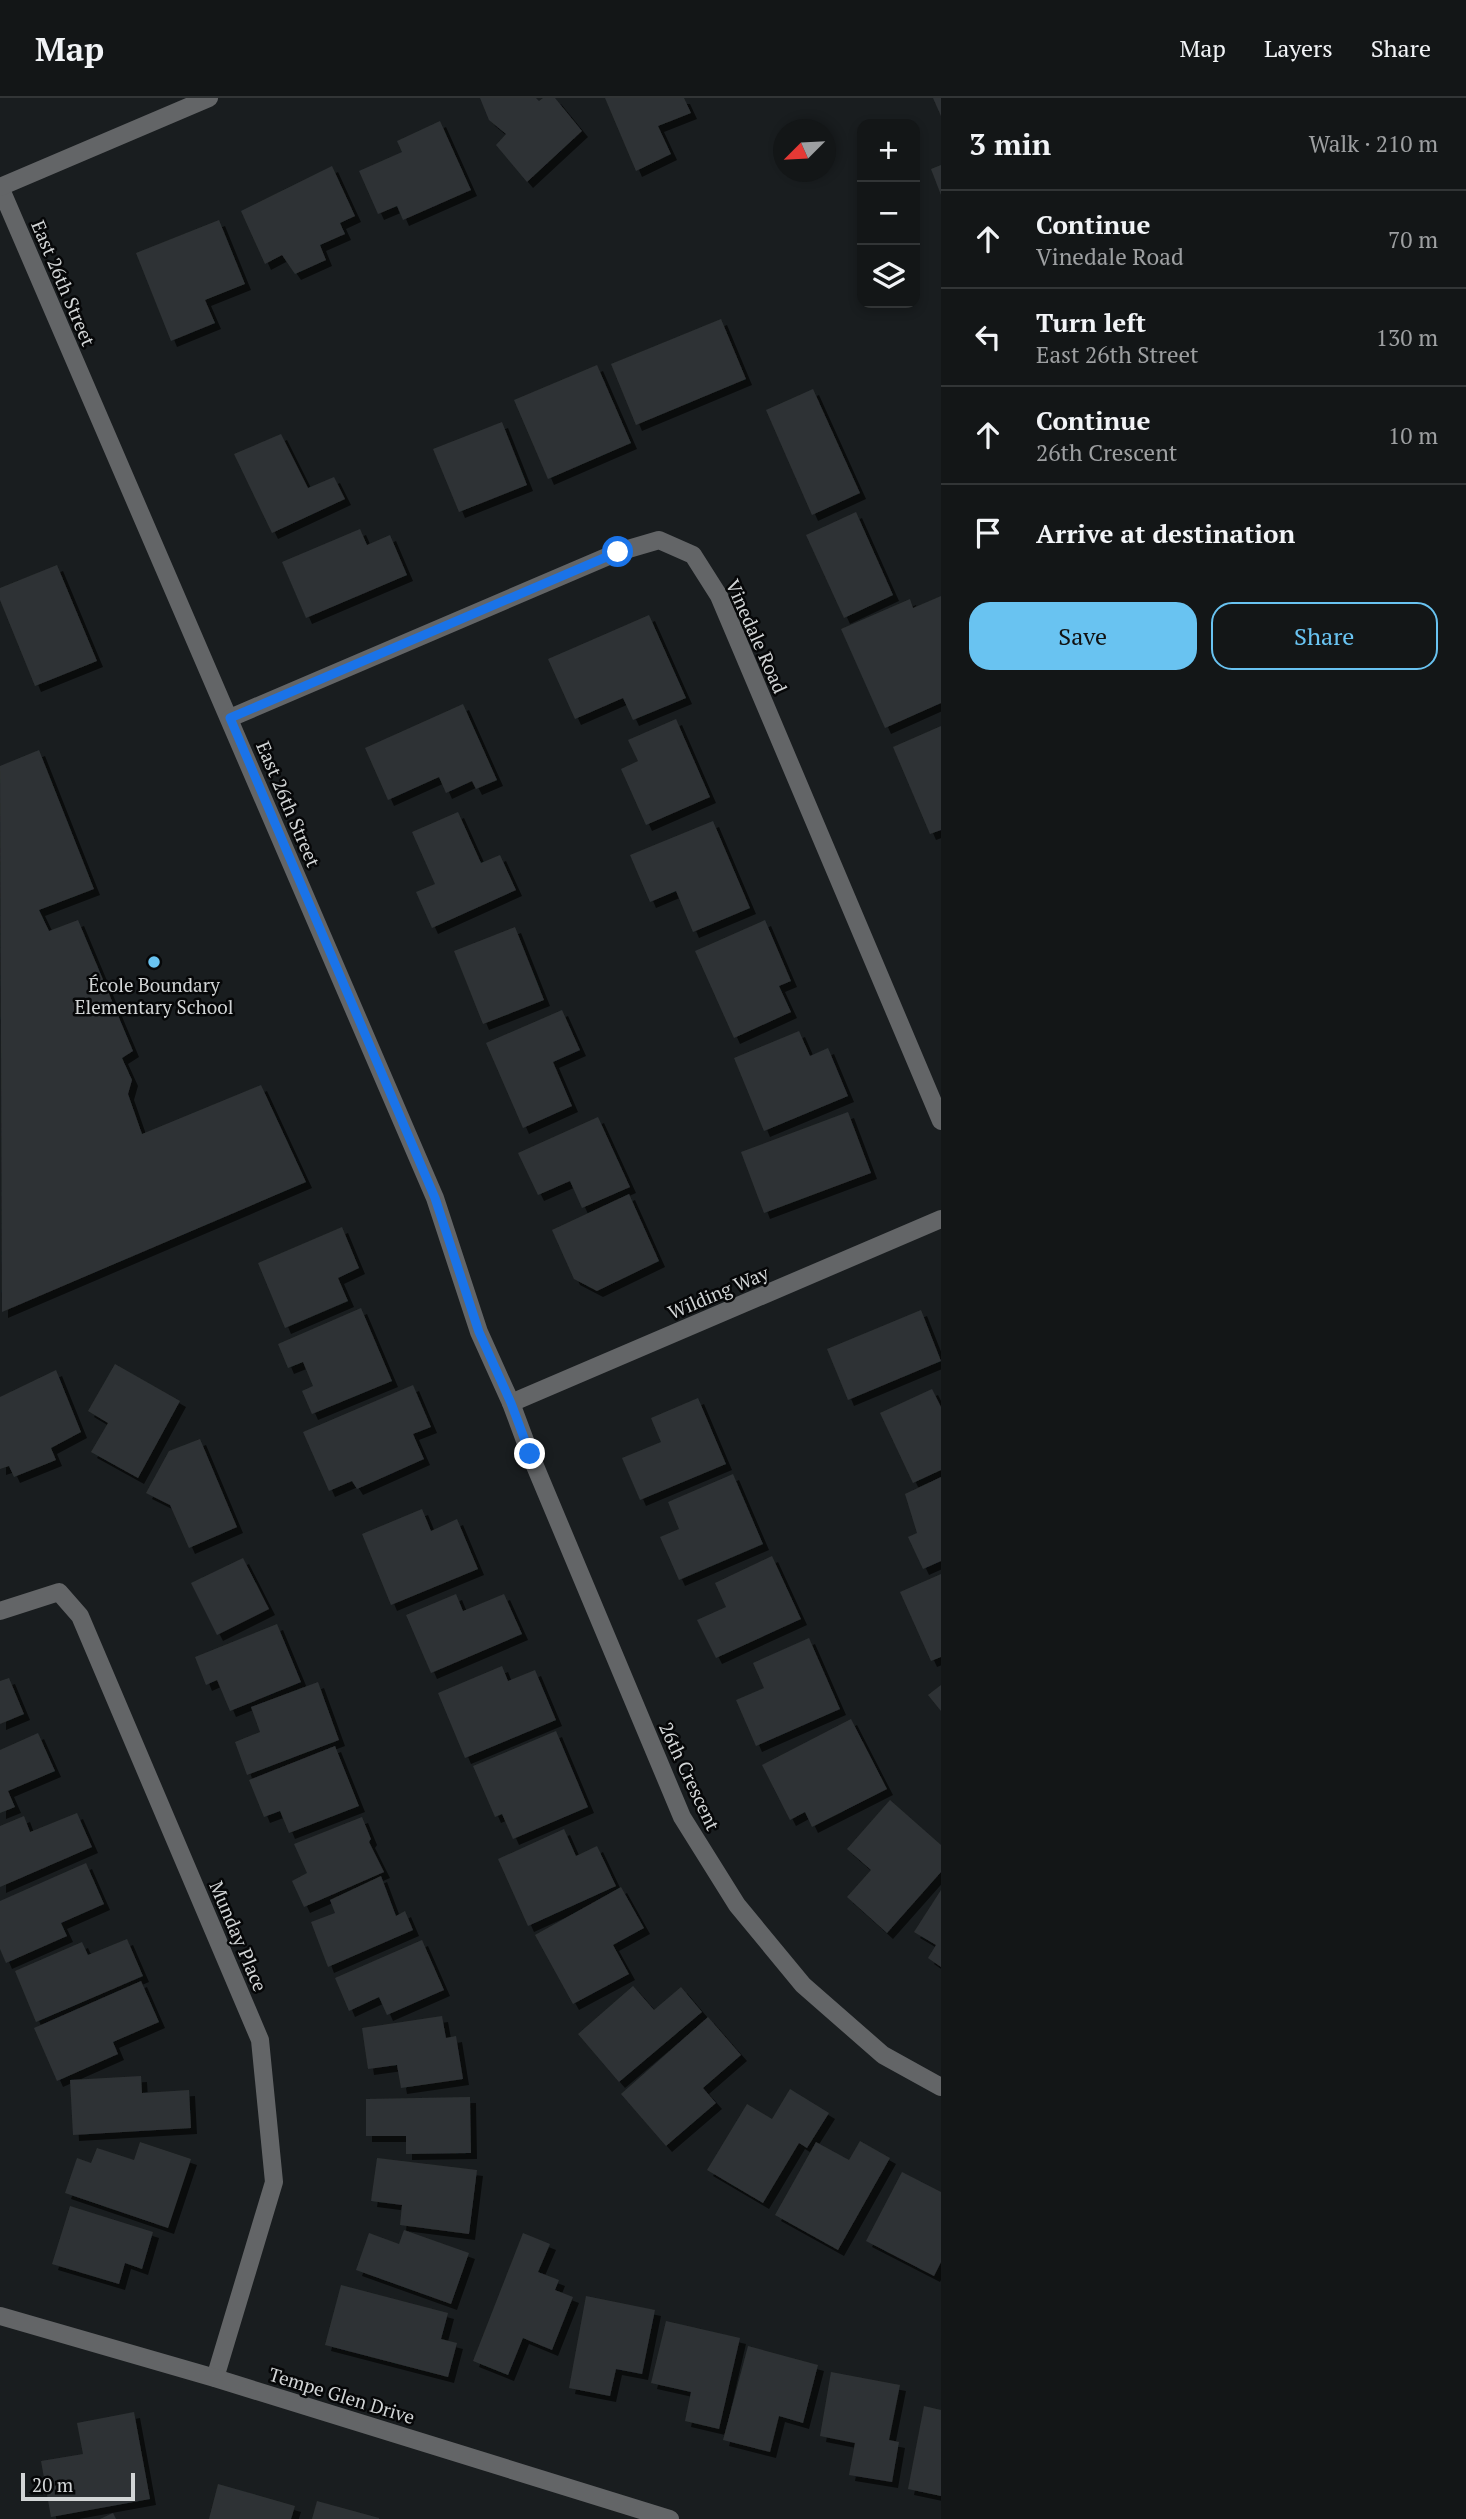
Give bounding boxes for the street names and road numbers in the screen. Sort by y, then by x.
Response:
street label: East 26th Street [26,216,102,350]
street label: Vinedale Road [721,575,793,697]
street label: East 26th Street [251,737,327,871]
street label: Wilding Way [664,1259,773,1324]
street label: 26th Crescent [654,1718,726,1834]
street label: Munday Place [204,1877,274,1995]
street label: Tempe Glen Drive [266,2361,418,2429]

